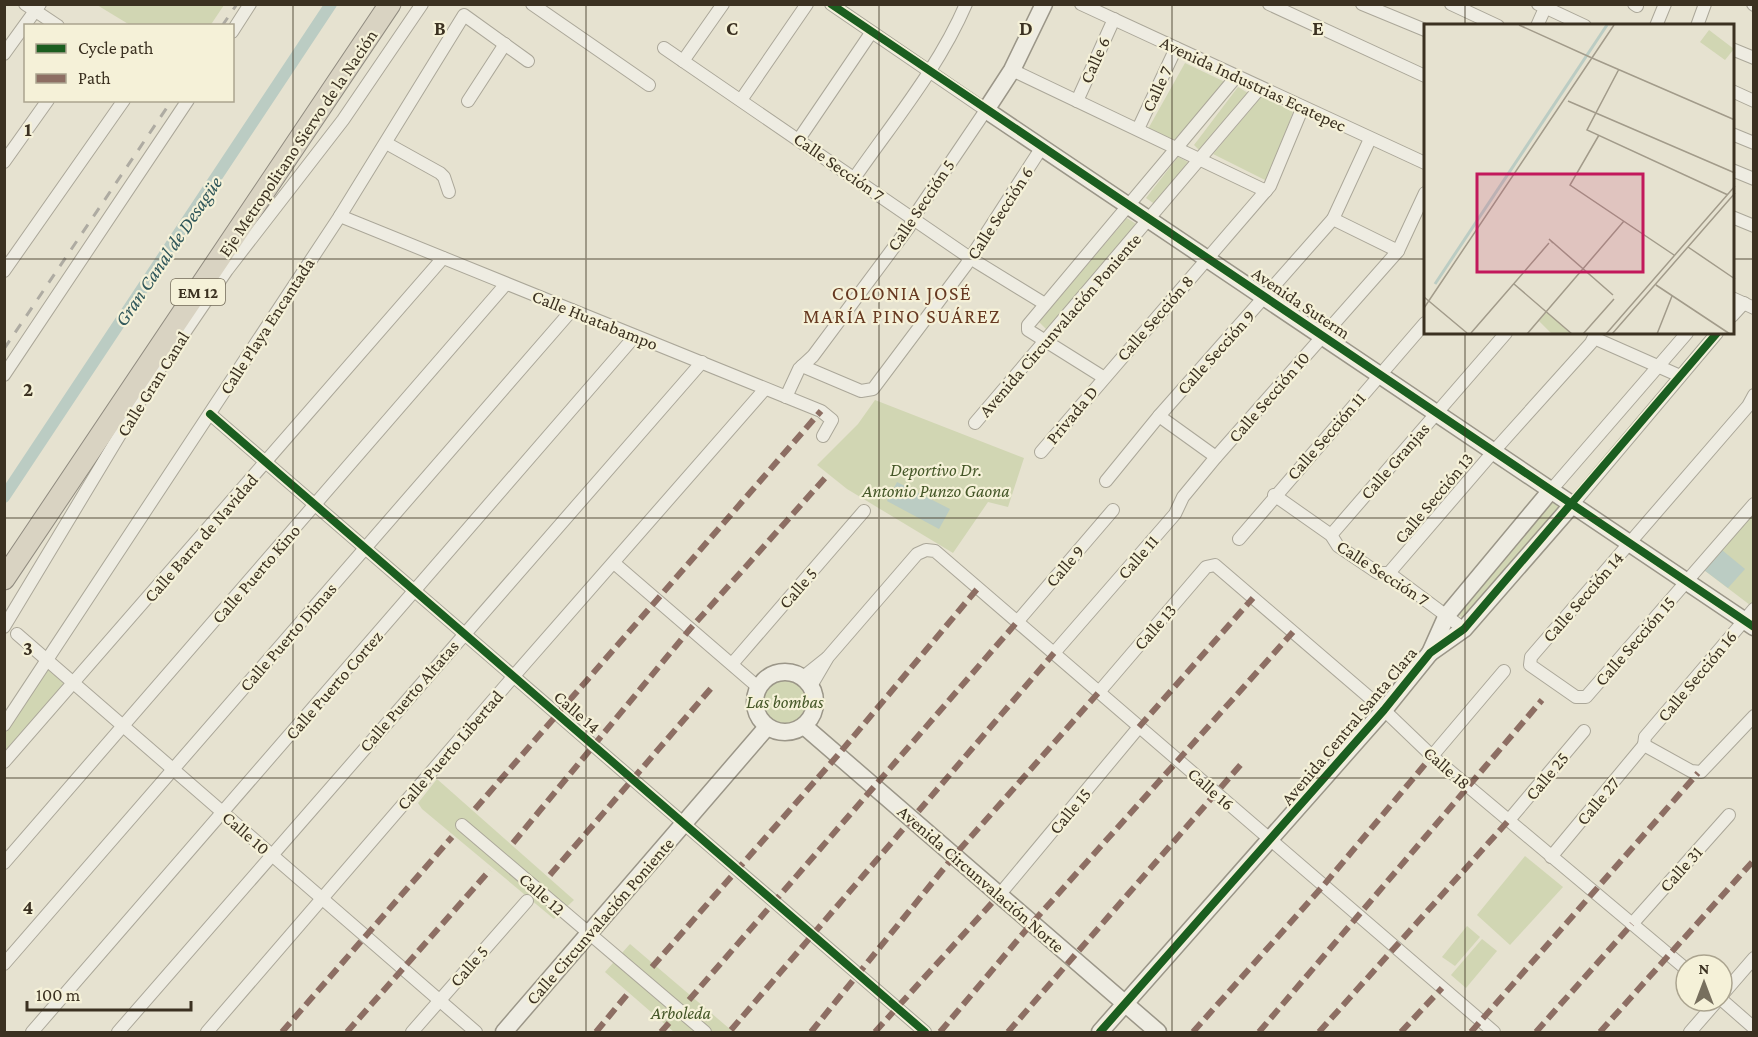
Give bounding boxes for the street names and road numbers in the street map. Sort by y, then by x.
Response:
street label: Eje Metropolitano Siervo de la Nación [214,26,383,261]
street label: Avenida Industrias Ecatepec [1157,32,1350,136]
street label: Calle 6 [1076,34,1114,86]
street label: Calle 7 [1138,63,1176,115]
street label: Calle Sección 7 [790,128,888,206]
street label: Calle Sección 5 [883,155,959,255]
street label: Calle Sección 6 [963,163,1037,263]
street label: Avenida Circunvalación Poniente [975,229,1145,421]
street label: Calle Playa Encantada [215,254,319,398]
street label: Avenida Suterm [1248,263,1354,343]
street label: Calle Sección 8 [1112,271,1198,365]
road number: EM 12 [171,279,225,305]
street label: Calle Huatabampo [529,286,661,354]
street label: Calle Sección 9 [1173,306,1259,398]
street label: Calle Gran Canal [113,328,193,440]
street label: Calle Sección 10 [1224,348,1314,446]
street label: Privada D [1042,382,1102,448]
street label: Calle Sección 11 [1283,388,1369,484]
street label: Calle Granjas [1356,419,1434,504]
street label: Calle Sección 13 [1390,449,1478,547]
street label: Calle Barra de Navidad [140,470,262,606]
street label: Calle Puerto Kino [208,520,304,627]
street label: Calle 11 [1114,531,1162,583]
street label: Calle Sección 7 [1333,536,1433,610]
street label: Calle 9 [1041,541,1089,591]
street label: Calle Sección 14 [1539,548,1627,646]
street label: Calle 5 [775,563,821,613]
street label: Calle Puerto Dimas [235,579,341,695]
street label: Calle Sección 15 [1591,592,1679,690]
street label: Calle 13 [1130,600,1180,654]
street label: Calle Puerto Cortez [281,626,387,744]
street label: Calle Sección 16 [1653,626,1741,726]
street label: Calle Puerto Altatas [355,636,463,756]
street label: Avenida Central Santa Clara [1277,643,1421,809]
street label: Calle Puerto Libertad [393,686,508,814]
street label: Calle 14 [550,686,604,738]
street label: Calle 18 [1420,742,1474,794]
street label: Calle 25 [1521,748,1573,804]
street label: Calle 16 [1184,763,1238,815]
street label: Calle 27 [1572,773,1624,829]
street label: Calle 15 [1045,784,1095,838]
street label: Avenida Circunvalación Norte [894,801,1068,957]
street label: Calle 10 [218,807,274,859]
street label: Calle Circunvalación Poniente [522,833,678,1009]
street label: Calle 31 [1655,842,1707,896]
street label: Calle 12 [515,869,569,919]
street label: Calle 5 [446,941,492,991]

